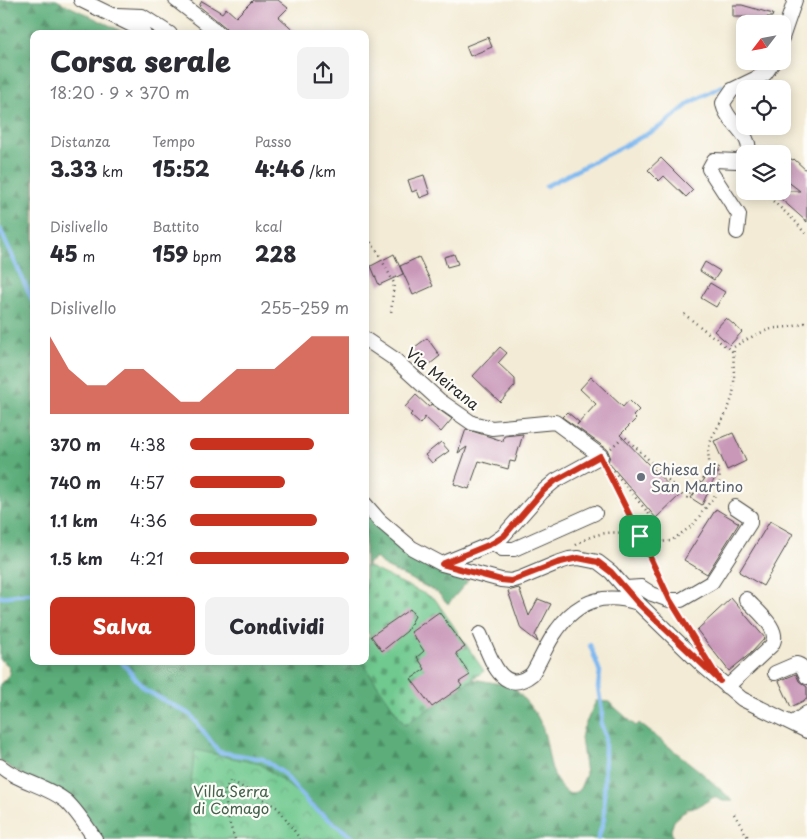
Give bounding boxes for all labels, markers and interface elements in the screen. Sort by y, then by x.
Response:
north arrow [736,15,791,70]
map controls [736,15,791,200]
text: Corsa serale [50,39,231,82]
button: share [297,47,349,99]
text: 18:20 · 9 × 370 m [50,80,189,104]
button: locate [736,80,791,135]
text: Distanza [50,131,110,152]
text: Tempo [152,131,195,152]
text: Passo [255,131,292,152]
button: layers [736,145,791,200]
text: 3.33 [50,152,98,184]
text: 15:52 [152,152,210,184]
text: 4:46 [255,152,305,184]
text: km [98,161,123,182]
text: /km [305,161,336,182]
text: Dislivello [50,216,108,237]
text: Battito [152,216,199,237]
text: kcal [255,216,283,237]
text: 45 [50,237,78,269]
text: 159 [152,237,188,269]
text: 228 [255,237,297,269]
text: m [78,246,95,267]
text: bpm [188,246,222,267]
text: Dislivello [50,295,116,319]
text: 255–259 m [260,295,349,319]
street label: Via Meirana [401,341,485,415]
text: 370 m [50,432,101,456]
text: 4:38 [130,432,166,456]
place label: Chiesa di San Martino [651,457,743,497]
text: 740 m [50,470,101,494]
text: 4:57 [130,470,164,494]
marker: Chiesa di San Martino [635,471,647,483]
text: 1.1 km [50,508,98,532]
text: 4:36 [130,508,167,532]
pin [619,515,661,557]
icon: arrive [626,522,654,550]
text: 1.5 km [50,546,103,570]
text: 4:21 [130,546,164,570]
button: Salva [50,597,195,655]
button: Condividi [205,597,349,655]
park label: Villa Serra di Comago [193,779,269,819]

